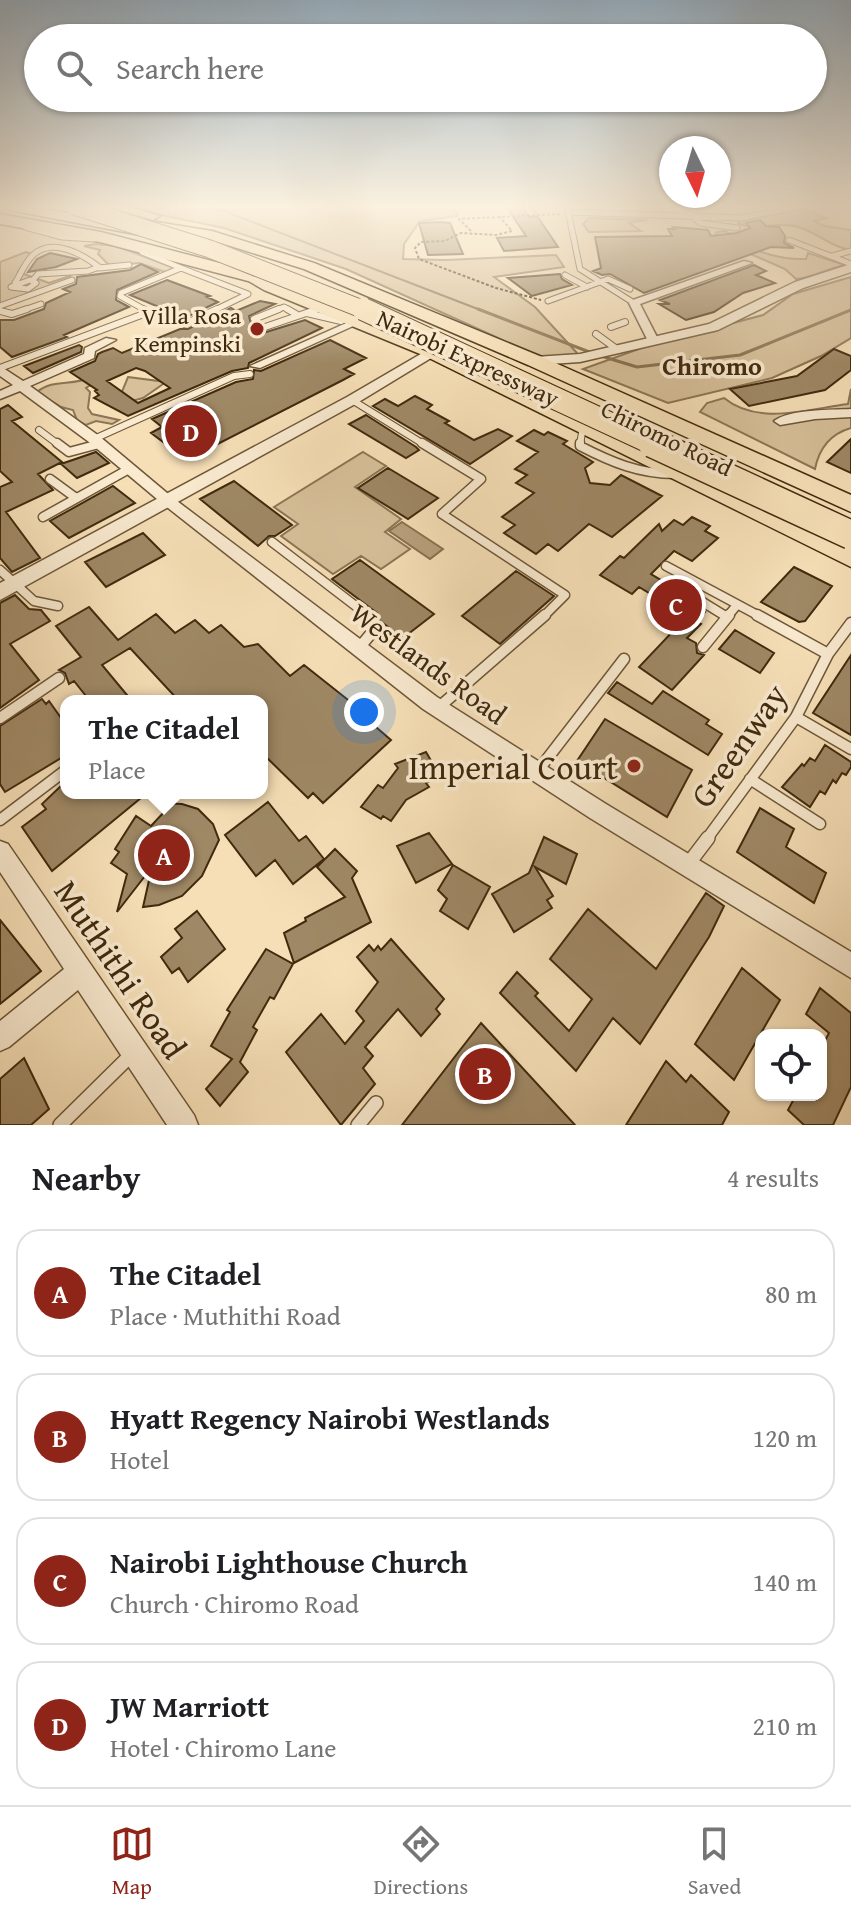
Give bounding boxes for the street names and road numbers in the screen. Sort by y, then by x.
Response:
street label: Nairobi Expressway [371,300,565,416]
street label: Chiromo Road [595,391,739,485]
street label: Westlands Road [342,592,516,734]
street label: Greenway [677,673,799,817]
street label: Muthithi Road [43,870,199,1068]

